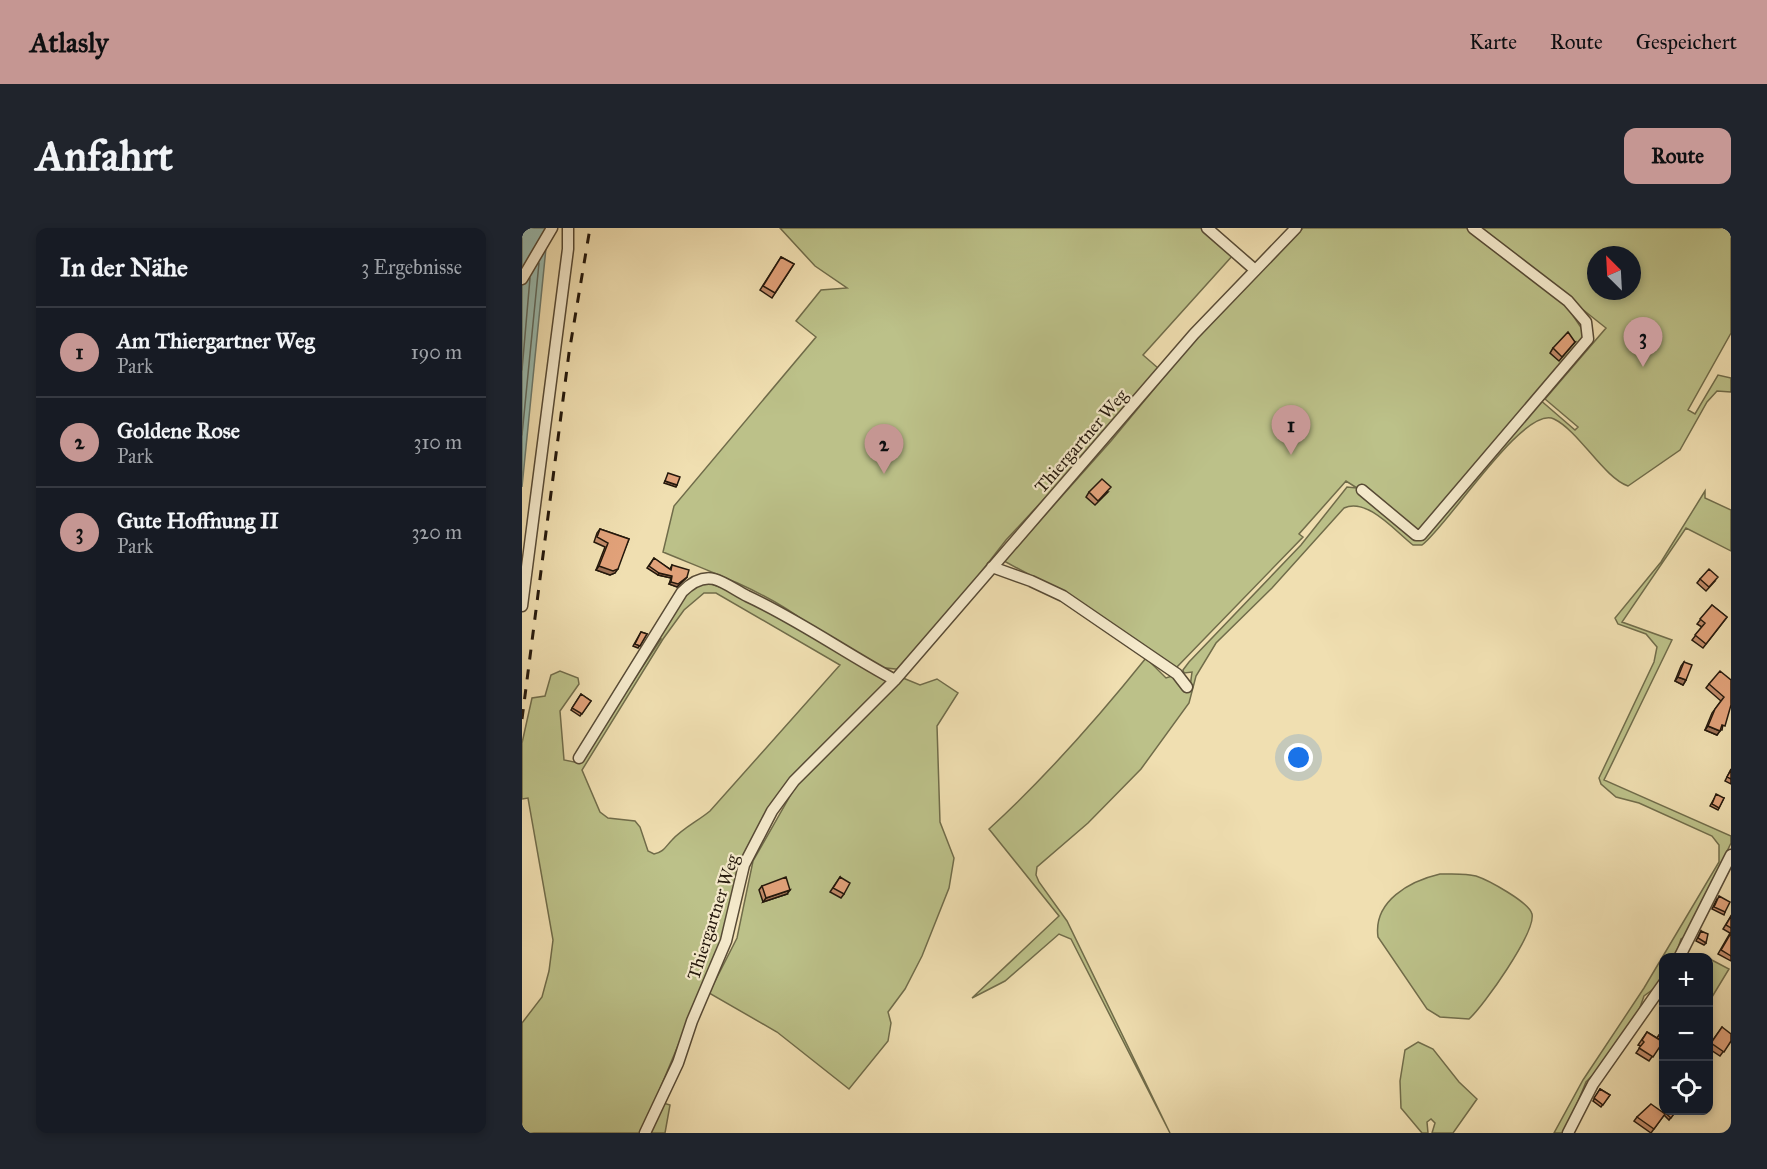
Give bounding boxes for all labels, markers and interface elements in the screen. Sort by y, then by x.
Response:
text: Atlasly [30,25,108,60]
text: Karte [1469,29,1517,55]
text: Route [1550,29,1603,55]
text: Gespeichert [1636,29,1737,55]
button: Route [1624,128,1731,184]
text: Anfahrt [36,130,173,182]
north arrow [1587,246,1641,300]
text: In der Nähe [60,251,188,283]
text: 3 Ergebnisse [361,255,462,279]
pin: 3 [1624,318,1662,367]
text: Am Thiergartner Weg [117,327,315,354]
text: 1 [76,340,83,364]
text: 190 m [411,340,462,364]
text: Park [117,354,153,378]
street label: Thiergartner Weg [1030,384,1133,498]
pin: 1 [1272,406,1310,455]
text: Goldene Rose [117,417,240,444]
pin: 2 [864,424,904,474]
text: 2 [75,430,84,454]
text: 310 m [413,430,462,454]
text: Park [117,444,153,468]
text: Gute Hoffnung II [117,507,279,534]
text: 3 [76,520,84,544]
text: 320 m [411,520,462,544]
text: Park [117,534,153,558]
your location [1284,743,1313,772]
street label: Thiergartner Weg [682,851,745,983]
map controls [1659,953,1713,1115]
button: + [1659,953,1713,1007]
button: − [1659,1007,1713,1061]
button: locate [1659,1061,1713,1115]

